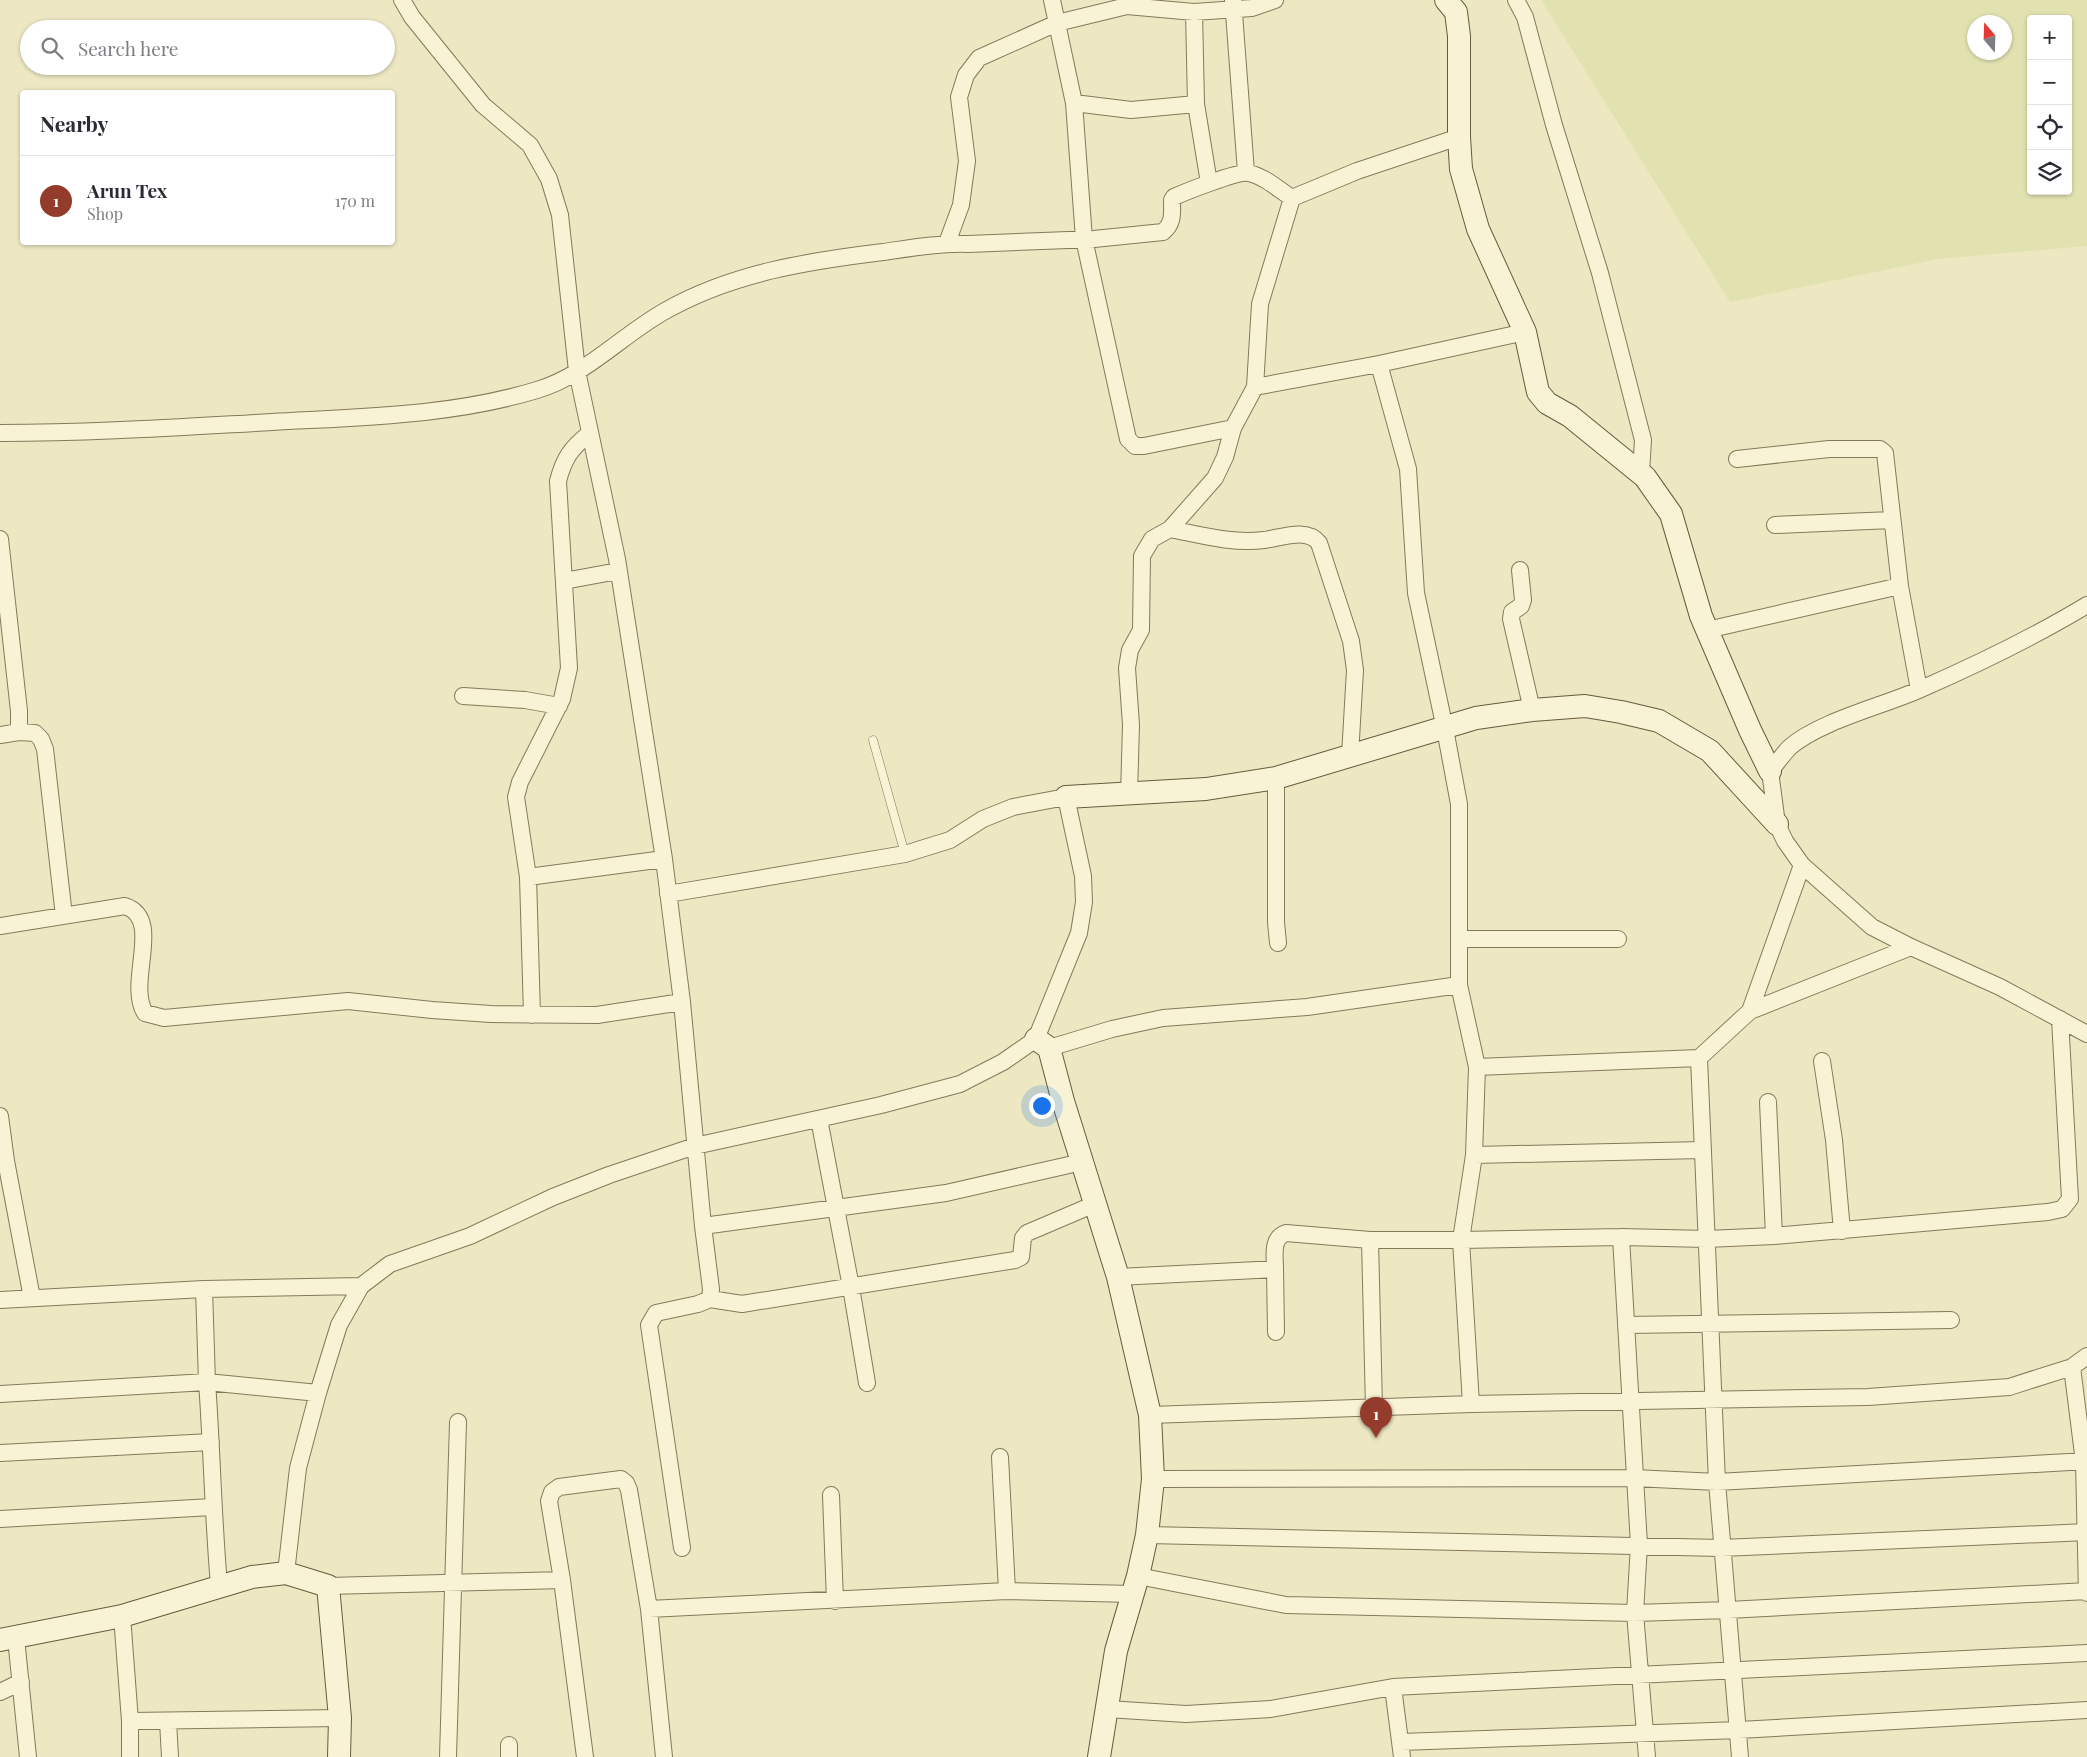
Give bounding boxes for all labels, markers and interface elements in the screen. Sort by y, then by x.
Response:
north arrow [1967,15,2012,60]
map controls [2027,15,2072,195]
button: + [2027,15,2072,60]
search box [20,20,395,75]
icon: search [38,34,66,62]
text: Search here [78,35,178,61]
button: − [2027,60,2072,105]
button: locate [2027,105,2072,150]
text: Nearby [40,109,109,137]
button: layers [2027,150,2072,195]
text: Arun Tex [87,177,167,203]
text: 1 [53,190,59,211]
text: 170 m [335,190,375,211]
text: Shop [87,203,123,224]
your location [1029,1093,1055,1119]
pin: 1 [1360,1397,1392,1438]

